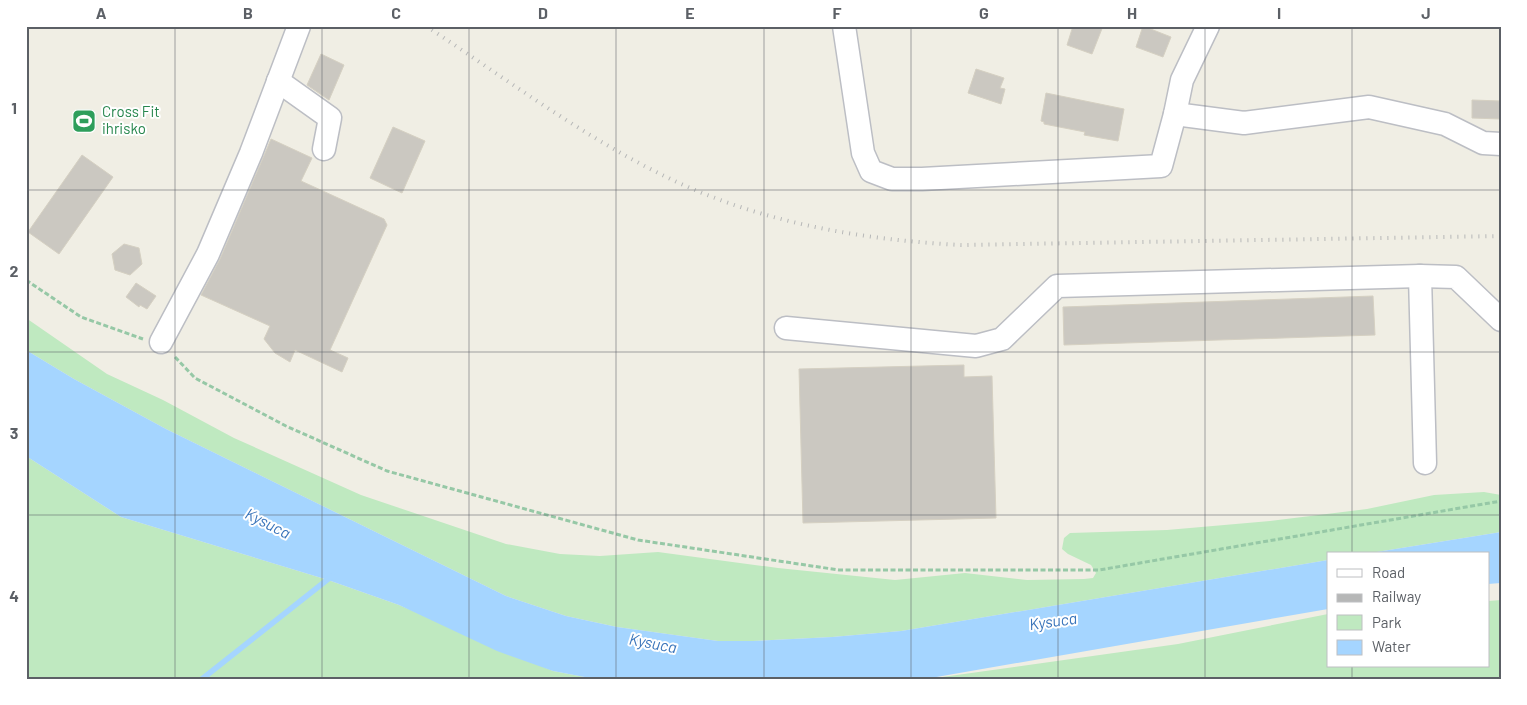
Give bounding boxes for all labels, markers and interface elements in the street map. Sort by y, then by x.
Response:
text: A [96,3,107,22]
text: B [243,3,253,22]
text: C [391,3,401,22]
text: D [538,3,548,22]
text: E [685,3,695,22]
text: F [833,3,842,22]
text: G [979,3,989,22]
text: H [1127,3,1137,22]
text: I [1277,3,1281,22]
text: J [1421,3,1431,22]
text: 1 [11,98,17,117]
place label: Cross Fit ihrisko [102,102,160,137]
sports icon: Cross Fit ihrisko [71,108,97,134]
text: 2 [10,261,19,280]
text: 3 [10,423,18,442]
water label: Kysuca [242,503,294,542]
legend [1327,552,1490,668]
text: Road [1372,563,1405,581]
text: 4 [9,586,19,605]
text: Railway [1372,587,1421,605]
water label: Kysuca [1028,608,1078,633]
text: Park [1372,613,1402,631]
water label: Kysuca [628,629,679,656]
text: Water [1372,637,1411,655]

